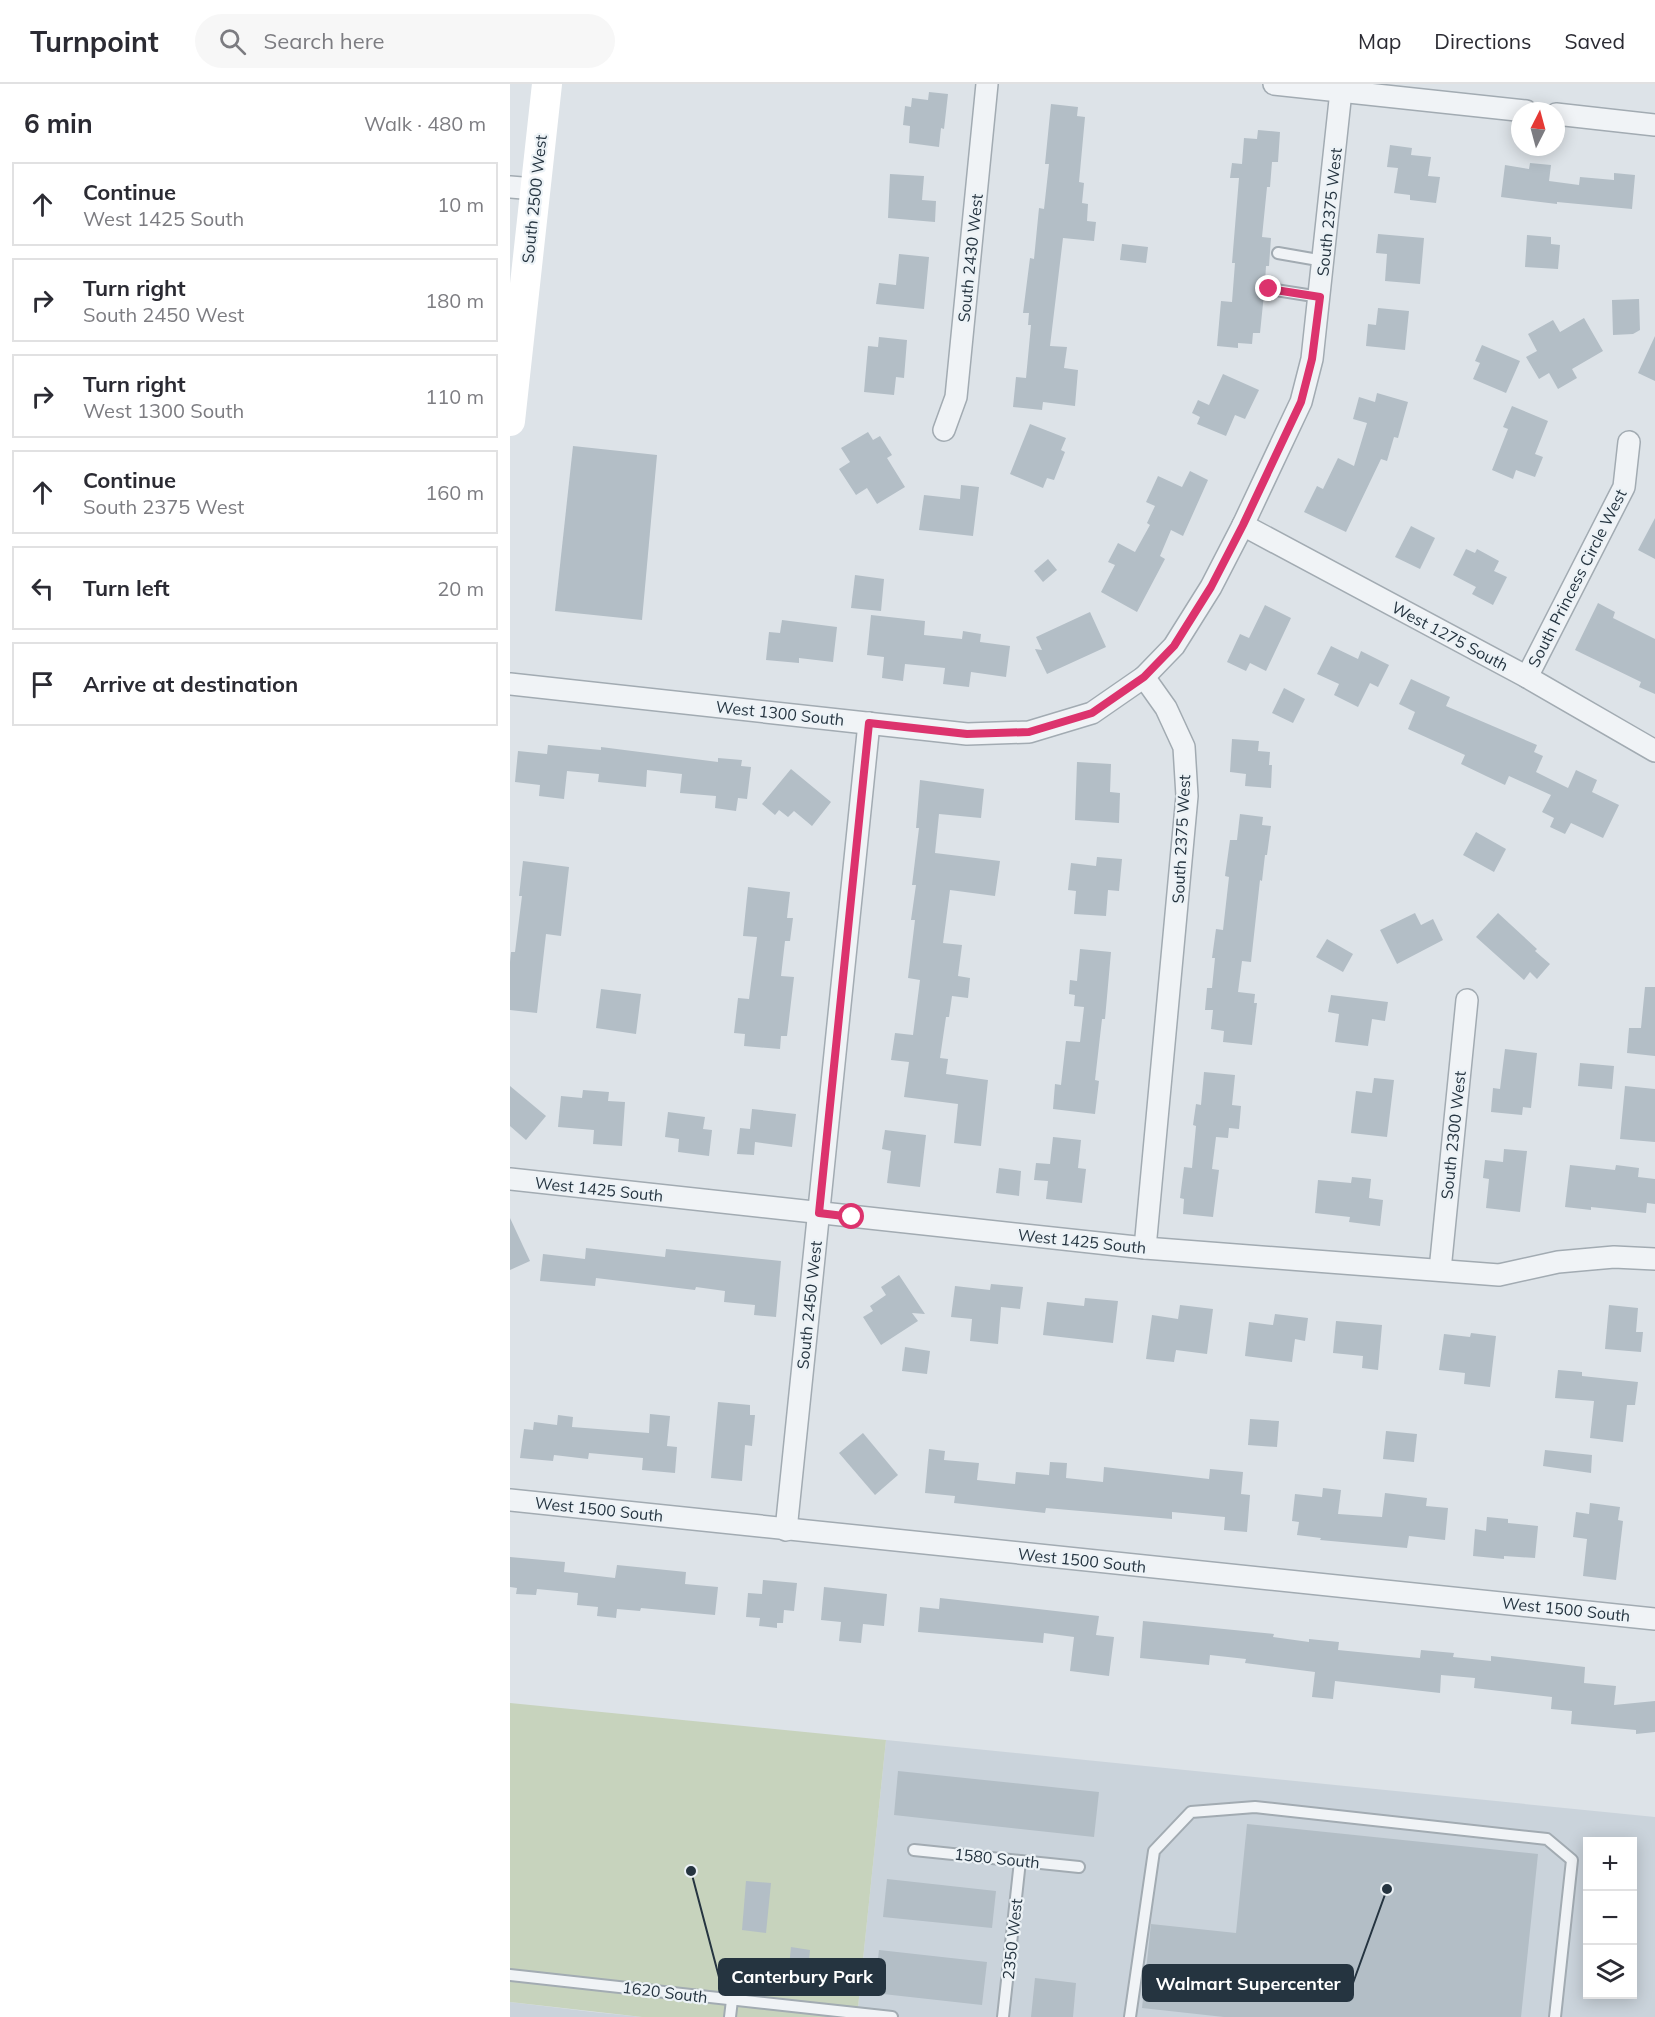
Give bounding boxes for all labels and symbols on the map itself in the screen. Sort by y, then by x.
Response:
north arrow [1511,102,1565,156]
street label: South 2500 West [517,133,551,264]
street label: South 2375 West [1312,146,1346,277]
street label: South 2430 West [953,192,987,323]
route end [1255,275,1281,301]
street label: South Princess Circle West [1523,485,1631,670]
street label: West 1275 South [1388,597,1512,675]
street label: West 1300 South [715,696,845,730]
street label: South 2375 West [1168,774,1194,904]
street label: South 2300 West [1436,1069,1470,1200]
street label: West 1425 South [534,1172,664,1206]
route start [838,1203,864,1229]
street label: West 1425 South [1017,1224,1147,1258]
street label: South 2450 West [792,1239,826,1370]
street label: West 1500 South [534,1492,664,1526]
street label: West 1500 South [1017,1543,1147,1577]
street label: West 1500 South [1501,1592,1631,1626]
street label: 1580 South [953,1844,1041,1872]
street label: 2350 West [998,1897,1026,1981]
callout: Canterbury Park [719,1959,885,1995]
text: Canterbury Park [731,1965,874,1988]
callout: Walmart Supercenter [1143,1965,1353,2001]
text: Walmart Supercenter [1155,1972,1342,1995]
street label: 1620 South [621,1977,709,2007]

